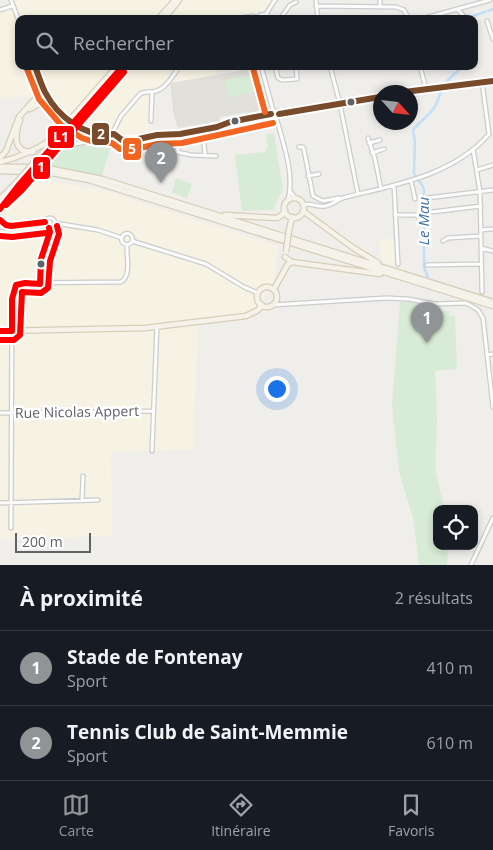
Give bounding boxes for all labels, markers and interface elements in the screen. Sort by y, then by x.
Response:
search box [15,15,478,70]
icon: search [33,29,61,57]
text: Rechercher [73,30,174,56]
north arrow [373,85,418,130]
unlabelled marker [346,97,356,107]
unlabelled marker [230,116,240,126]
line badge: 2 [91,122,110,146]
text: 2 [97,124,105,143]
line badge: L1 [47,125,75,149]
text: L1 [53,127,69,146]
line badge: 5 [122,137,142,161]
text: 5 [128,139,136,158]
pin: 2 [145,142,177,183]
line badge: 1 [32,156,51,180]
text: 1 [37,157,45,176]
water label: Le Mau [413,197,433,245]
unlabelled marker [36,259,46,269]
pin: 1 [411,302,443,343]
your location [264,376,290,402]
street label: Rue Nicolas Appert [15,401,139,422]
map controls [433,505,478,550]
button: locate [433,505,478,550]
scale bar [15,530,91,553]
text: 200 m [22,532,63,551]
text: À proximité [20,584,143,612]
text: 2 résultats [395,587,473,609]
text: Stade de Fontenay [67,644,242,670]
text: 1 [31,657,41,679]
text: 410 m [427,657,473,679]
text: Sport [67,670,107,692]
text: Tennis Club de Saint-Memmie [67,719,348,745]
text: 2 [31,732,41,754]
text: 610 m [427,732,473,754]
text: Sport [67,745,107,767]
tab: Carte [59,791,94,840]
tab: Itinéraire [211,791,271,840]
tab: Favoris [388,791,434,840]

